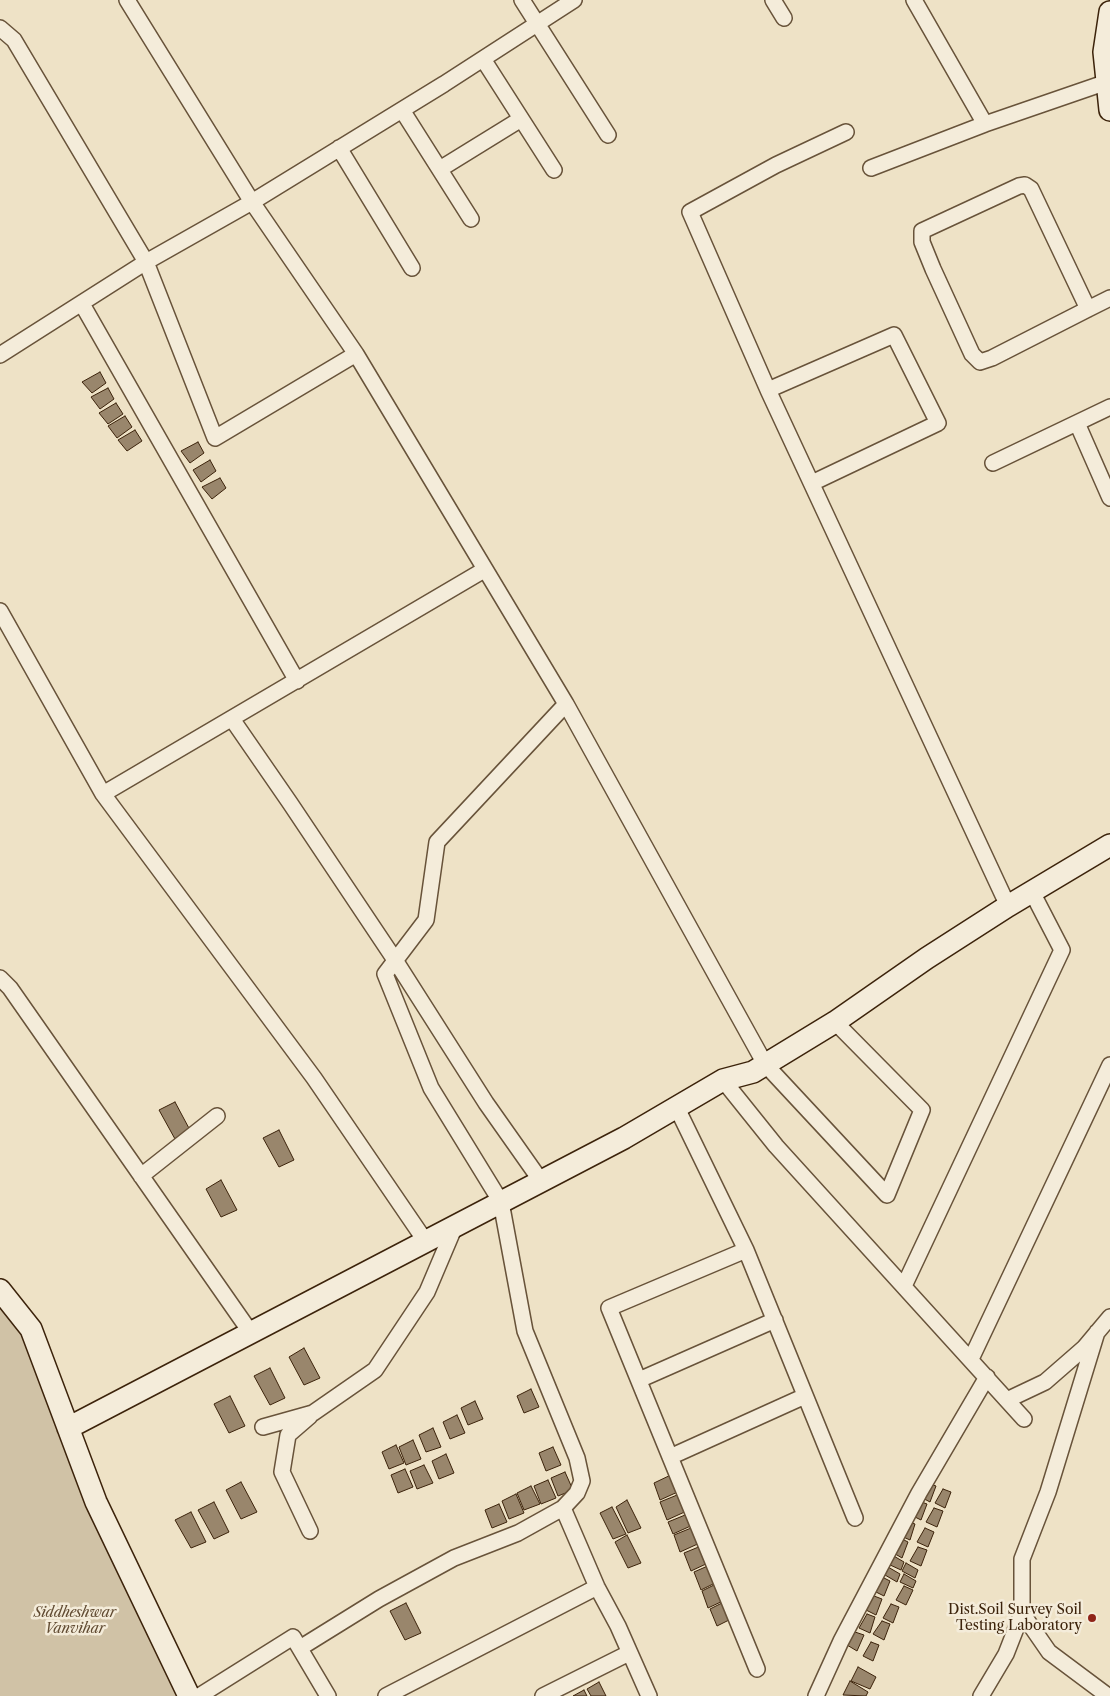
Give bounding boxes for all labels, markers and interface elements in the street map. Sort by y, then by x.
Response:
place label: Dist.Soil Survey Soil Testing Laboratory [948,1602,1082,1634]
park label: Siddheshwar Vanvihar [34,1605,116,1638]
marker: Dist.Soil Survey Soil Testing Laboratory [1086,1612,1098,1624]

